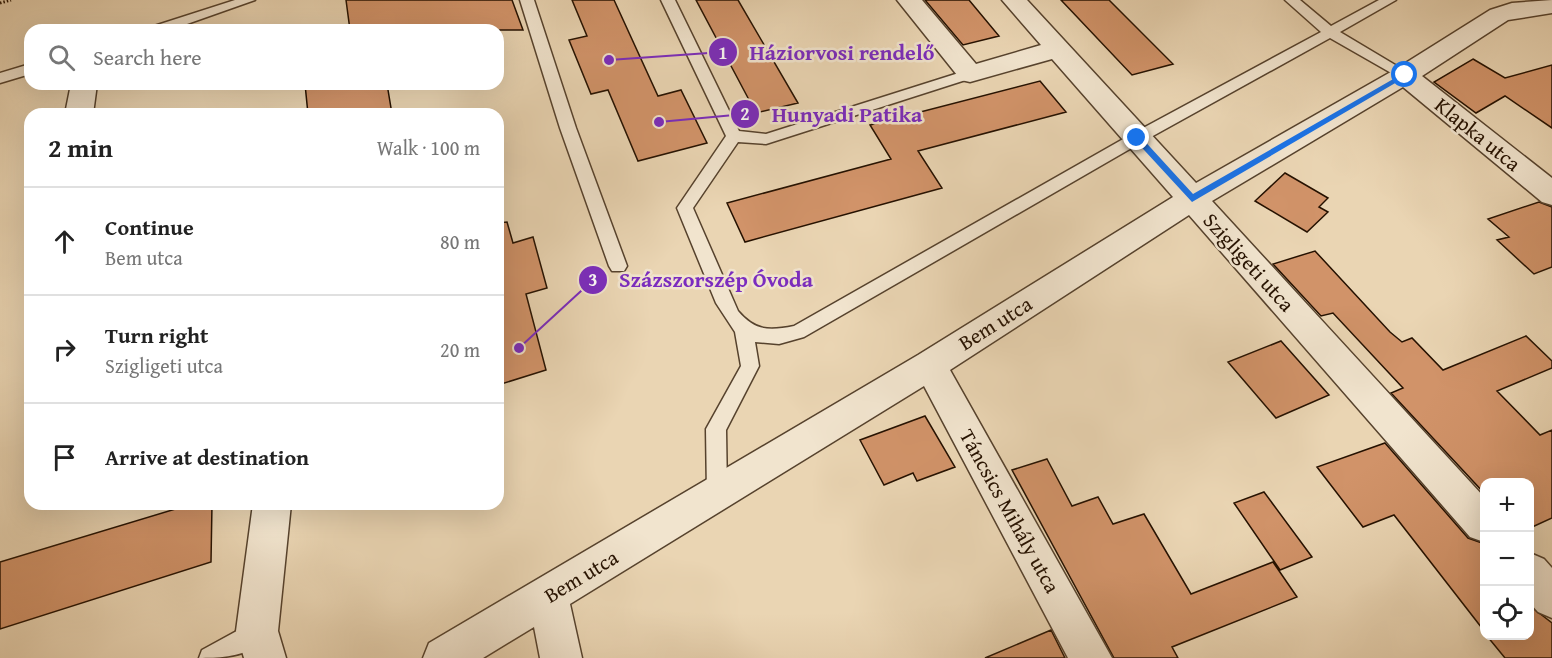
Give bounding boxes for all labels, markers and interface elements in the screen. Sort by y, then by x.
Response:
search box [24,24,504,90]
callout: Háziorvosi rendelő [708,32,947,72]
text: Háziorvosi rendelő [750,36,935,68]
text: 1 [718,39,728,66]
icon: search [45,41,78,74]
text: Search here [93,41,202,73]
route start [1391,61,1417,87]
street label: Klapka utca [1428,90,1528,178]
callout: Hunyadi Patika [730,94,934,134]
text: Hunyadi Patika [772,98,923,130]
text: 2 [740,100,750,127]
route end [1123,124,1149,150]
text: 2 min [48,128,113,167]
text: Walk · 100 m [377,133,480,162]
street label: Szigligeti utca [1196,206,1302,318]
text: Continue [105,211,194,243]
icon: ahead [48,225,81,258]
text: 80 m [440,227,480,256]
text: Bem utca [105,243,183,272]
callout: Százszorszép Óvoda [578,260,825,300]
text: Százszorszép Óvoda [619,263,814,295]
text: 3 [588,266,598,293]
street label: Bem utca [952,288,1038,358]
text: Turn right [105,319,208,351]
icon: right [48,333,81,366]
text: 20 m [440,335,480,364]
text: Szigligeti utca [105,351,223,380]
street label: Táncsics Mihály utca [952,423,1068,599]
icon: arrive [48,441,81,474]
text: Arrive at destination [105,441,309,473]
map controls [1480,478,1534,640]
button: + [1480,478,1534,532]
button: − [1480,532,1534,586]
street label: Bem utca [538,542,624,610]
button: locate [1480,586,1534,640]

